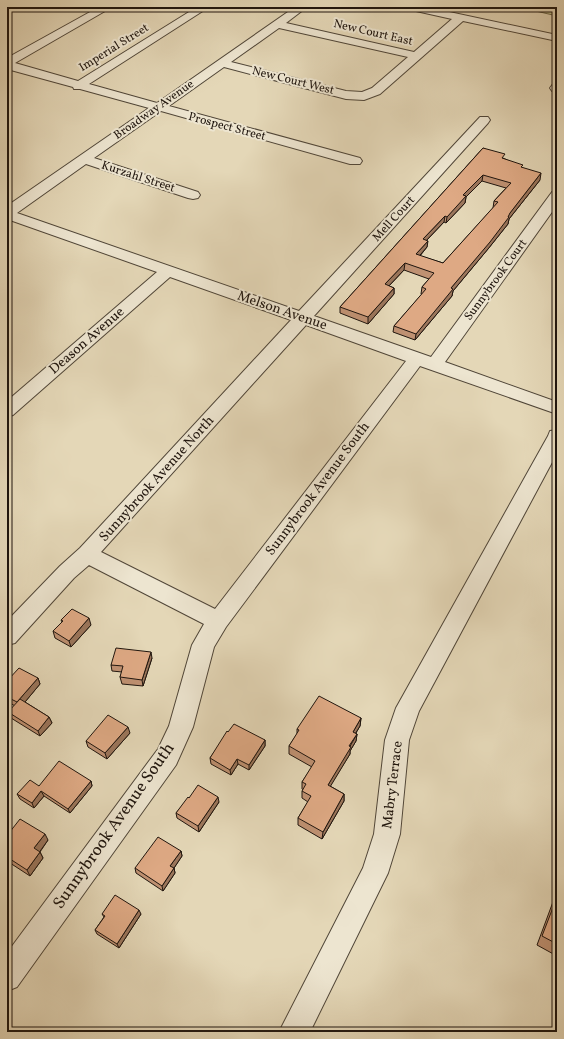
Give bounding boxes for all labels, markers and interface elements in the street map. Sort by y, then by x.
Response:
street label: New Court East [332,16,414,50]
street label: Imperial Street [76,20,152,76]
street label: New Court West [250,63,336,99]
street label: Broadway Avenue [111,76,197,144]
street label: Prospect Street [187,109,267,145]
street label: Kurzahl Street [99,158,177,196]
street label: Mell Court [369,193,419,245]
street label: Sunnybrook Court [461,236,531,324]
street label: Melson Avenue [234,287,330,335]
street label: Deason Avenue [45,303,129,379]
street label: Sunnybrook Avenue North [95,412,219,546]
street label: Sunnybrook Avenue South [261,418,375,560]
street label: Sunnybrook Avenue South [48,738,180,914]
street label: Mabry Terrace [378,740,408,830]

